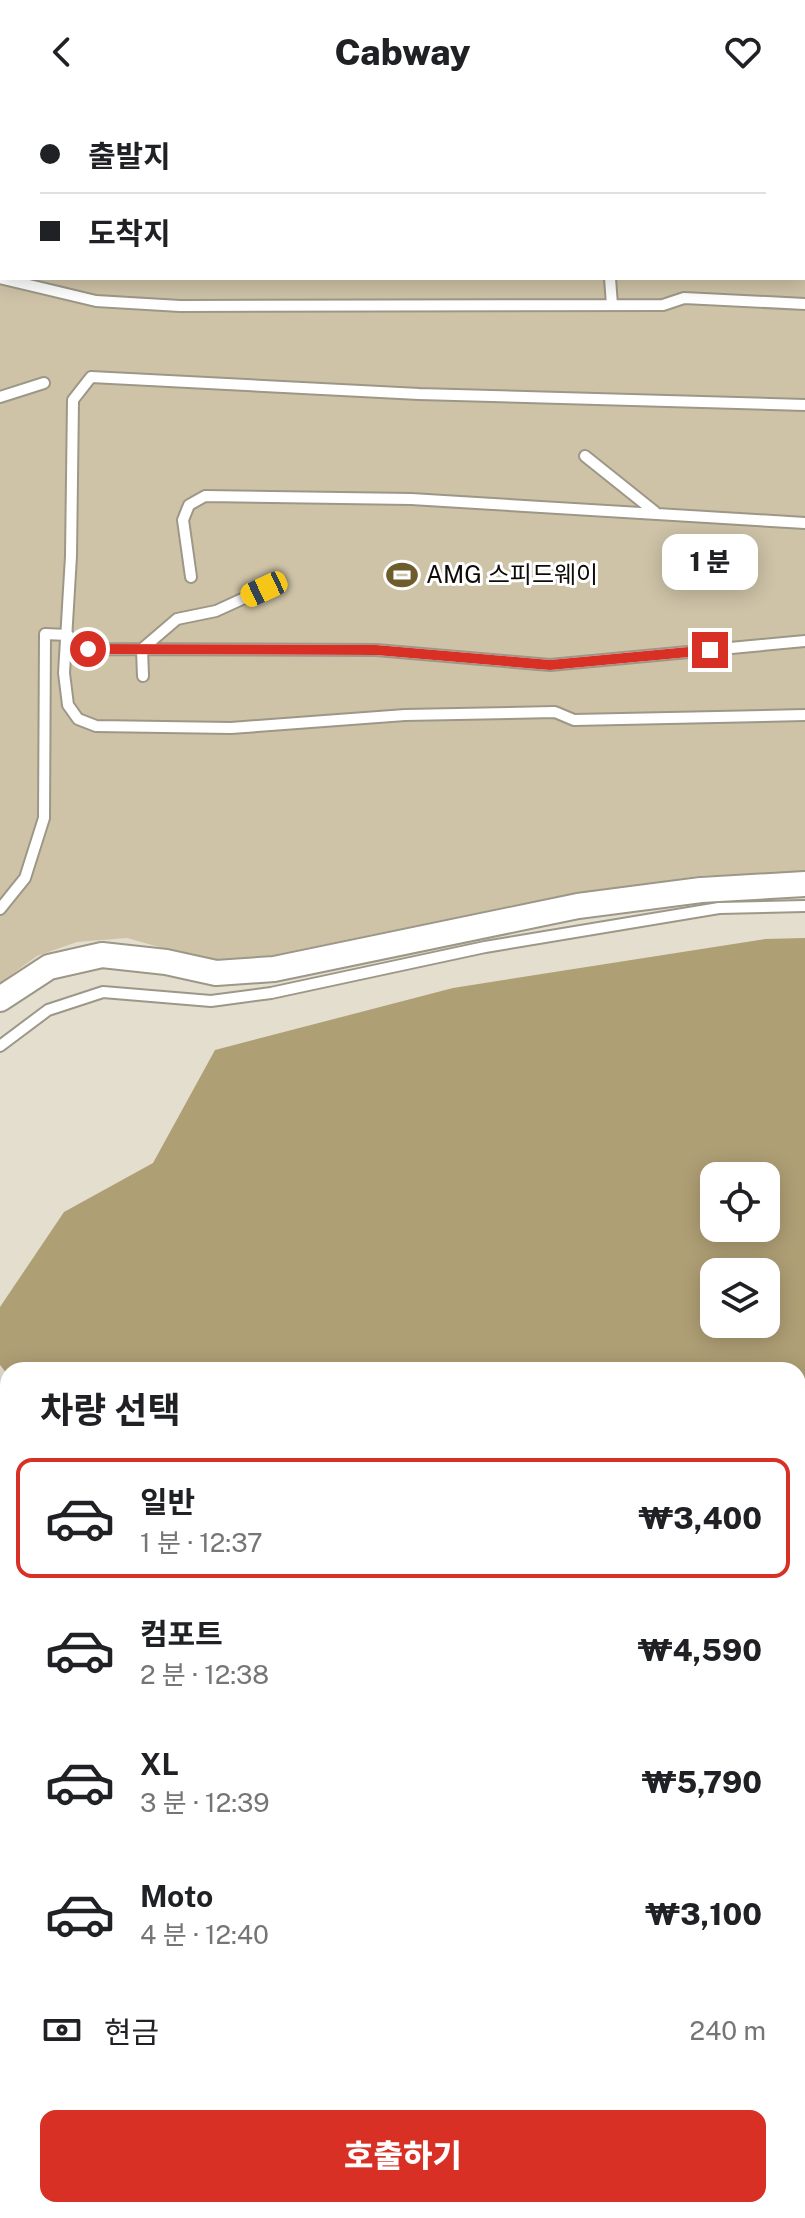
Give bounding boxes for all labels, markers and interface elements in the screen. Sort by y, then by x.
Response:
icon: back [40,30,84,74]
icon: heart [721,30,765,74]
text: Cabway [334,31,471,73]
text: 출발지 [88,138,171,174]
text: 도착지 [88,215,171,251]
callout: 1 분 [662,534,758,590]
text: 1 분 [690,546,730,577]
sports icon: AMG 스피드웨이 [385,558,419,592]
place label: AMG 스피드웨이 [426,560,598,588]
car [237,568,291,610]
route start [70,631,106,667]
route end [692,632,728,668]
map controls [700,1162,780,1338]
button: locate [700,1162,780,1242]
button: layers [700,1258,780,1338]
text: 차량 선택 [40,1389,181,1431]
icon: car [44,1482,116,1554]
text: 일반 [140,1484,195,1520]
text: ₩3,400 [638,1500,762,1536]
text: 1 분 · 12:37 [140,1527,263,1558]
icon: car [44,1614,116,1686]
text: 컴포트 [140,1616,223,1652]
text: ₩4,590 [638,1632,762,1668]
text: 2 분 · 12:38 [140,1659,269,1690]
icon: car [44,1746,116,1818]
text: XL [140,1746,179,1782]
text: ₩5,790 [642,1764,762,1800]
text: 3 분 · 12:39 [140,1787,269,1818]
icon: car [44,1878,116,1950]
text: Moto [140,1878,213,1914]
text: ₩3,100 [645,1896,762,1932]
text: 4 분 · 12:40 [140,1919,269,1950]
icon: cash [40,2008,84,2052]
text: 현금 [104,2014,159,2050]
text: 240 m [689,2015,766,2046]
button: 호출하기 [40,2110,766,2202]

